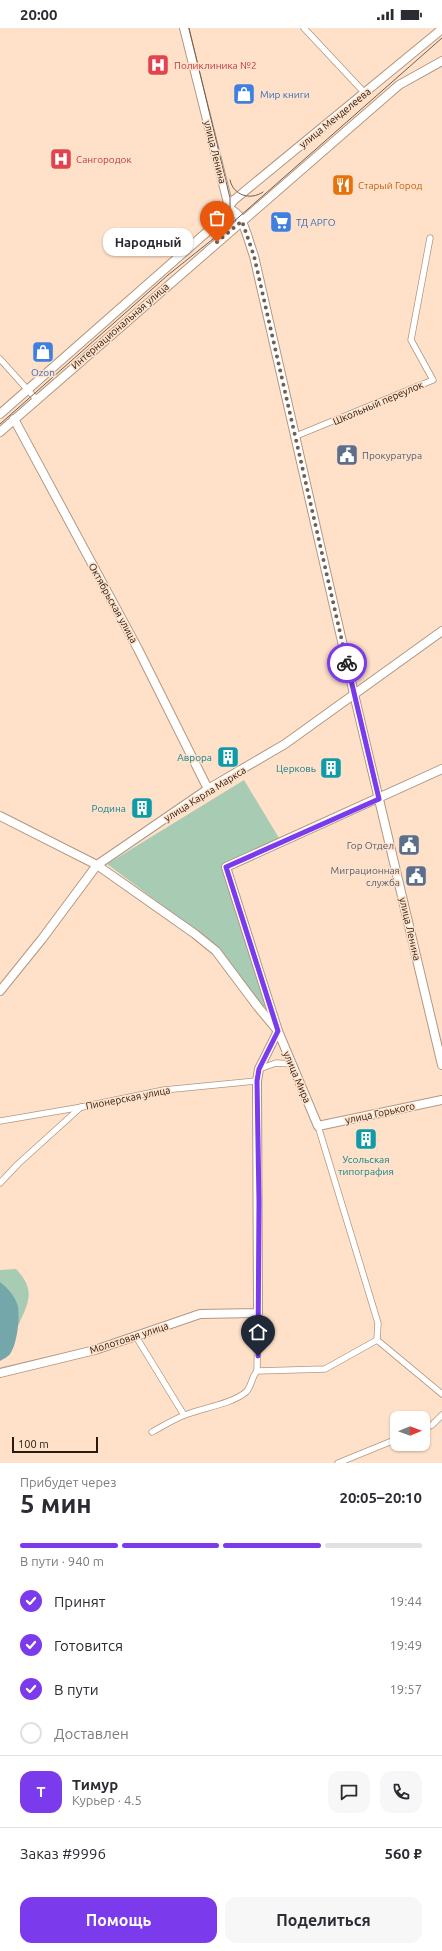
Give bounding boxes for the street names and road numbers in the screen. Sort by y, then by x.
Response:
street label: улица Менделеева [297,86,373,150]
street label: улица Ленина [202,119,228,185]
street label: Интернациональная улица [69,281,171,371]
street label: Школьный переулок [331,379,425,427]
street label: Октябрьская улица [86,561,140,645]
street label: улица Карла Маркса [162,764,248,824]
street label: улица Ленина [397,896,423,962]
street label: улица Мира [281,1049,313,1105]
street label: Пионерская улица [85,1084,171,1112]
street label: улица Горького [344,1100,416,1126]
street label: Молотовая улица [88,1320,170,1356]

